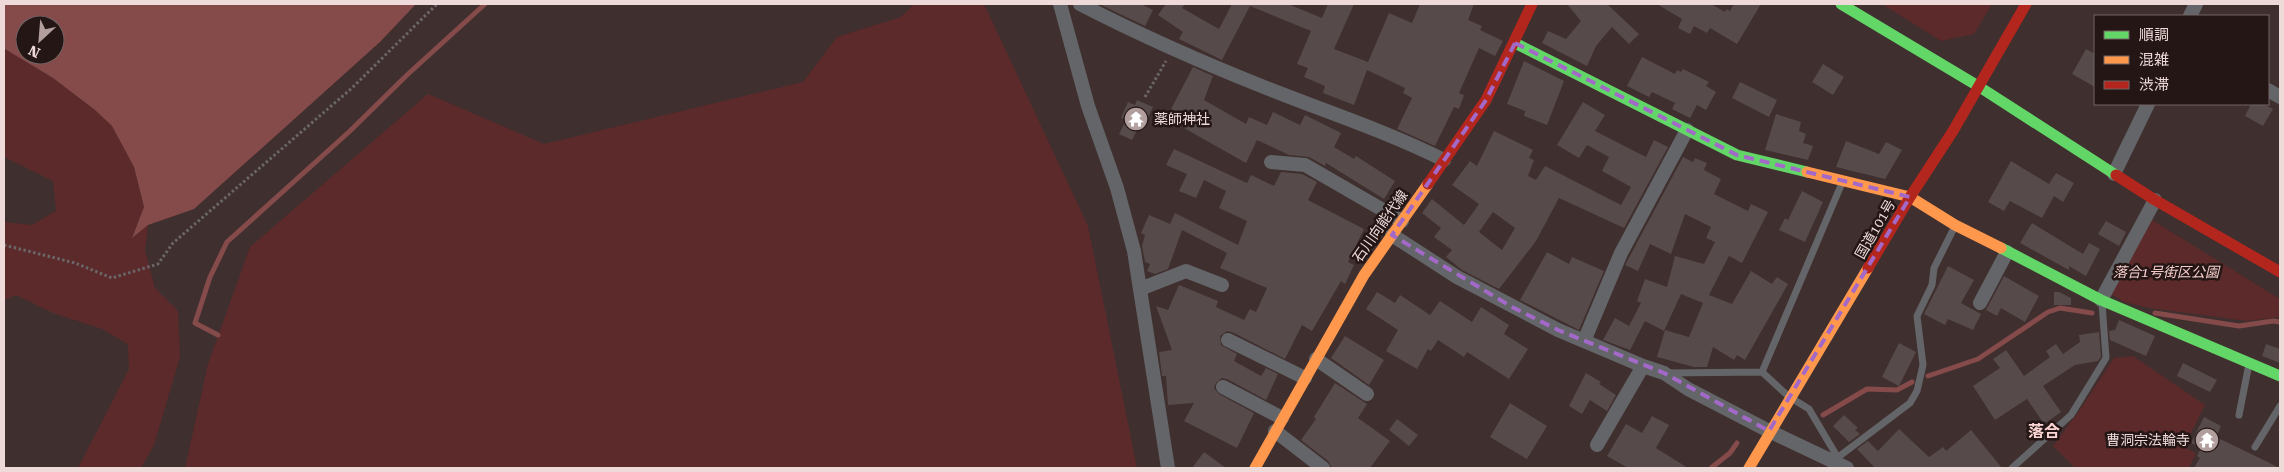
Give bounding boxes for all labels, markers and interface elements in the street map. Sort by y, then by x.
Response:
north arrow [15,15,65,65]
legend [2094,15,2269,105]
text: 順調 [2139,26,2169,44]
text: N [26,42,43,61]
text: 混雑 [2139,51,2169,69]
text: 渋滞 [2139,76,2169,94]
temple icon: 薬師神社 [1123,106,1149,132]
place label: 薬師神社 [1154,111,1210,127]
street label: 石川向能代線 [1349,187,1411,265]
street label: 国道101号 [1852,197,1898,261]
park label: 落合1号街区公園 [2113,264,2221,280]
district label: 落合 [2028,422,2060,441]
temple icon: 曹洞宗法輪寺 [2194,427,2220,453]
place label: 曹洞宗法輪寺 [2106,432,2190,448]

